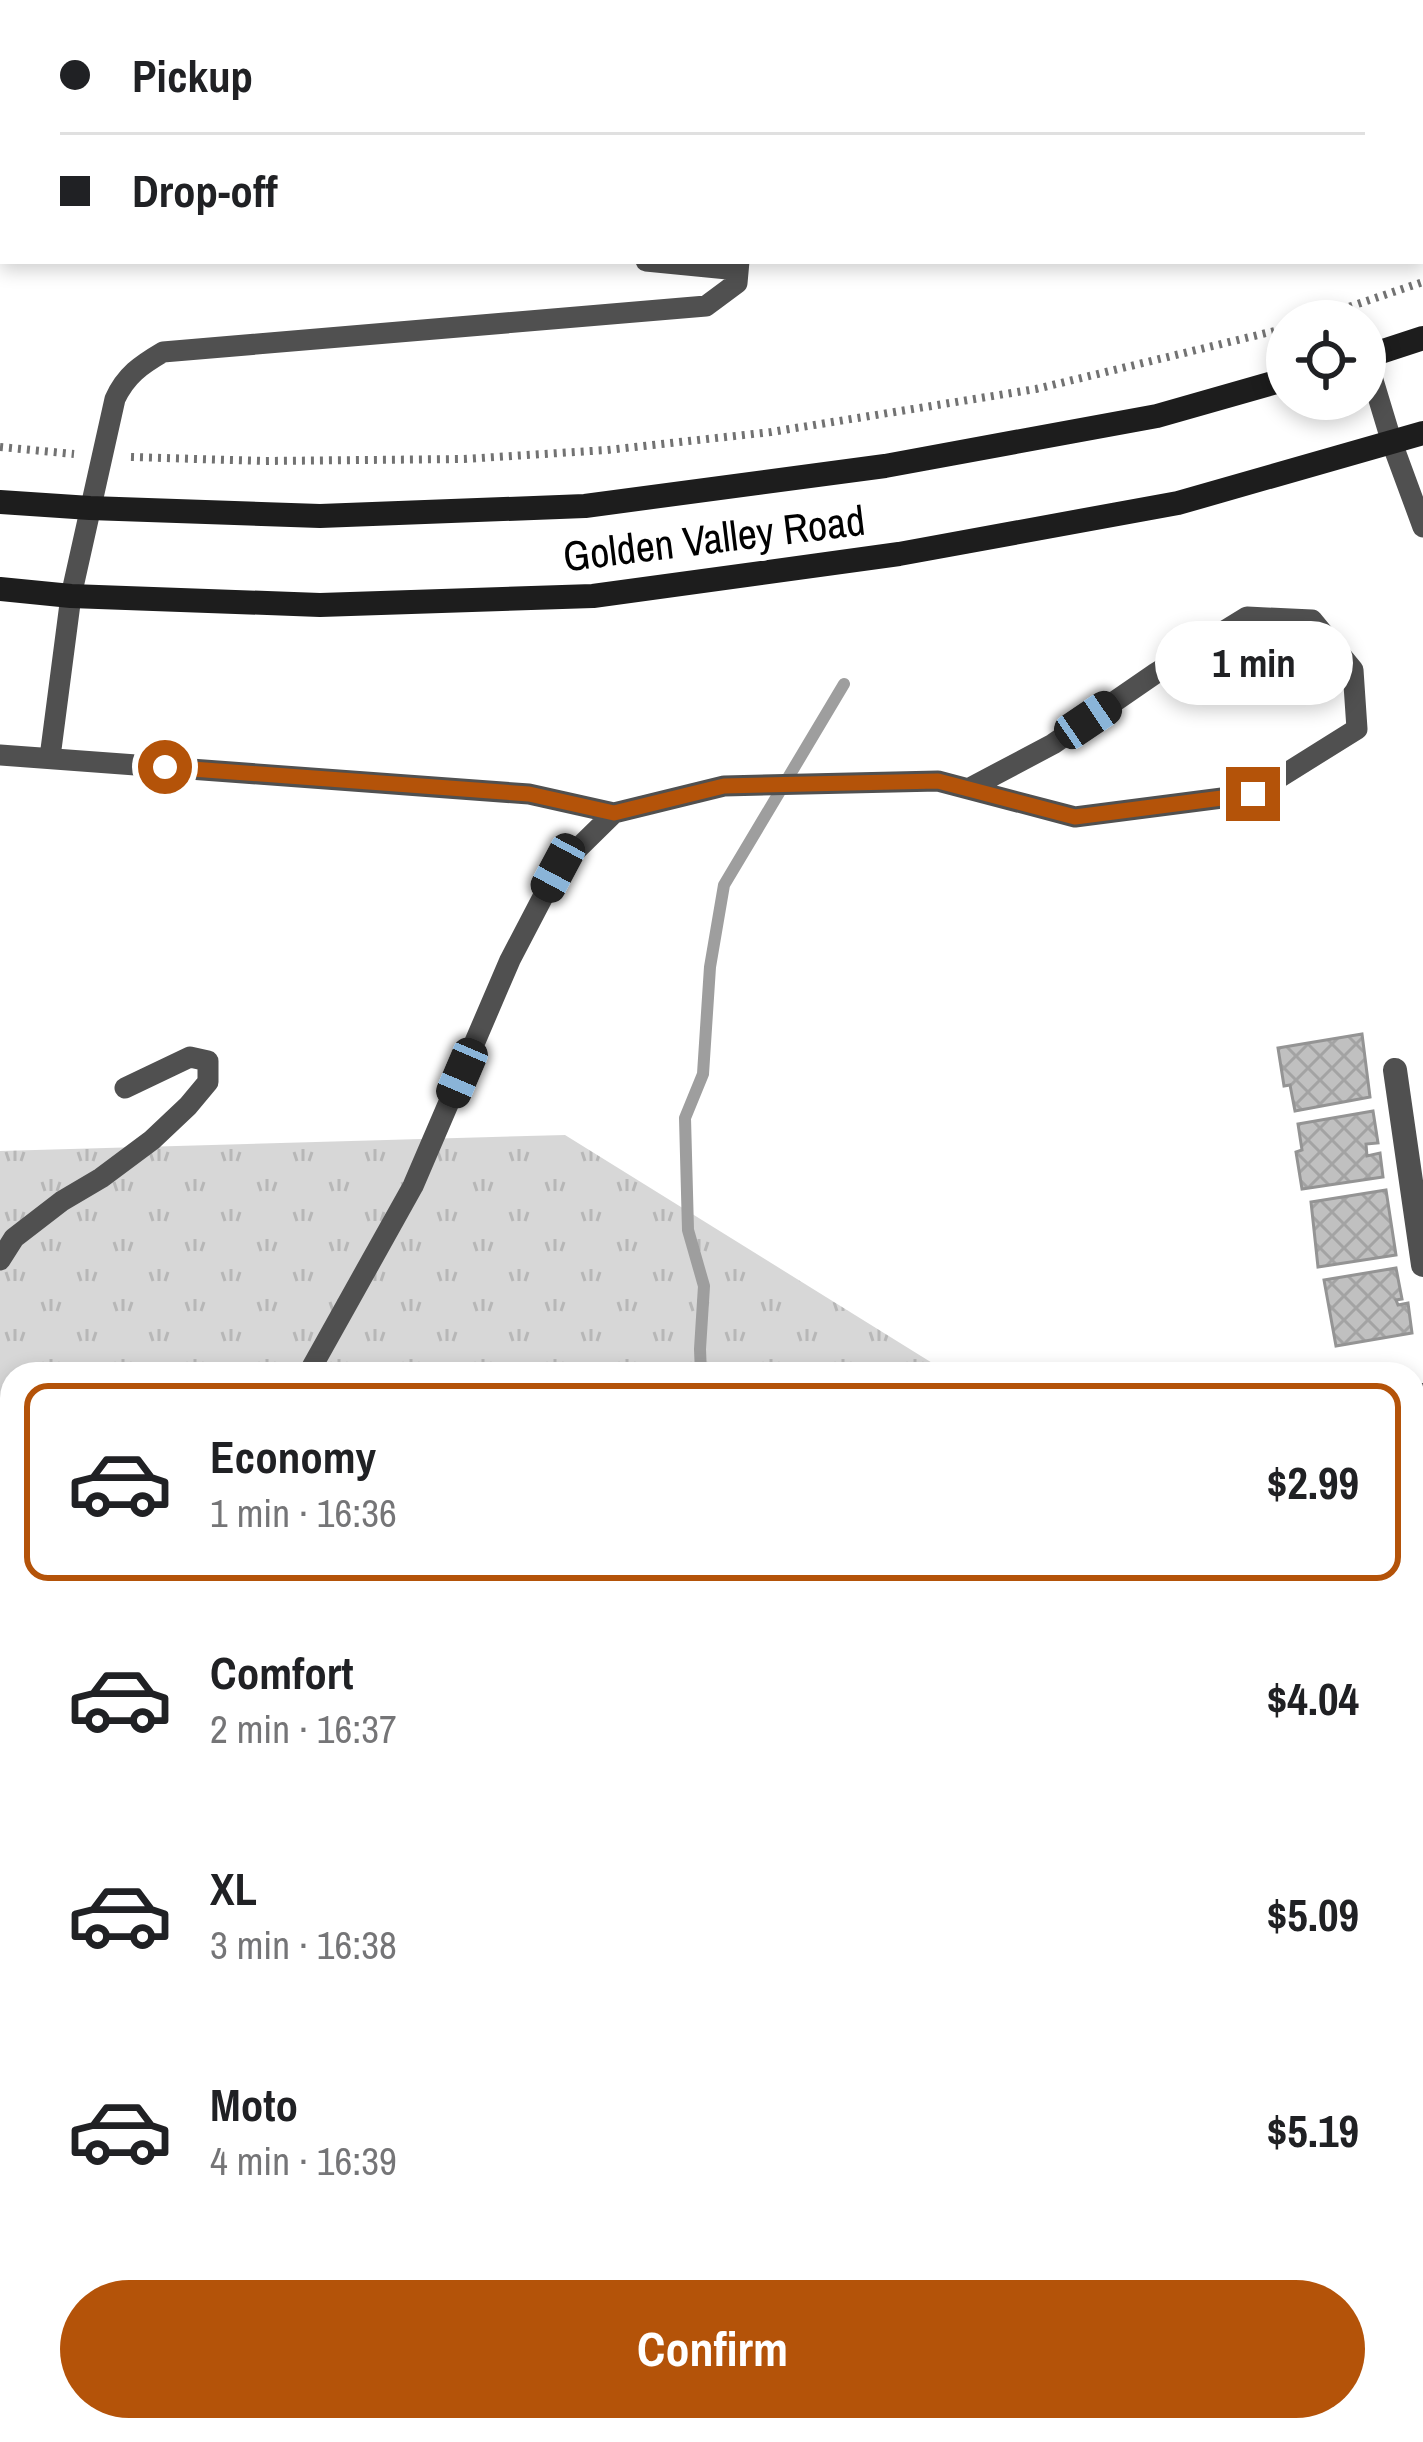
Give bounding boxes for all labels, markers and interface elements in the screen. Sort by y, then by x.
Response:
text: Pickup [132,45,253,106]
text: Drop-off [132,160,278,221]
map controls [1266,300,1386,420]
button: locate [1266,300,1386,420]
street label: Golden Valley Road [560,492,868,584]
callout: 1 min [1154,620,1352,704]
text: 1 min [1212,637,1296,689]
car [1048,685,1128,755]
route start [138,740,192,794]
route end [1226,767,1280,821]
car [525,828,591,908]
car [431,1033,493,1113]
text: Economy [210,1426,376,1487]
icon: car [66,1428,174,1536]
text: $2.99 [1267,1452,1359,1513]
text: 1 min · 16:36 [210,1487,397,1539]
text: Comfort [210,1642,353,1703]
icon: car [66,1644,174,1752]
text: $4.04 [1267,1668,1359,1729]
text: 2 min · 16:37 [210,1703,397,1755]
text: XL [210,1858,257,1919]
icon: car [66,1860,174,1968]
text: $5.09 [1267,1884,1359,1945]
text: 3 min · 16:38 [210,1919,397,1971]
text: Moto [210,2074,298,2135]
icon: car [66,2076,174,2184]
text: $5.19 [1267,2100,1359,2161]
text: 4 min · 16:39 [210,2135,397,2187]
button: Confirm [60,2280,1365,2418]

